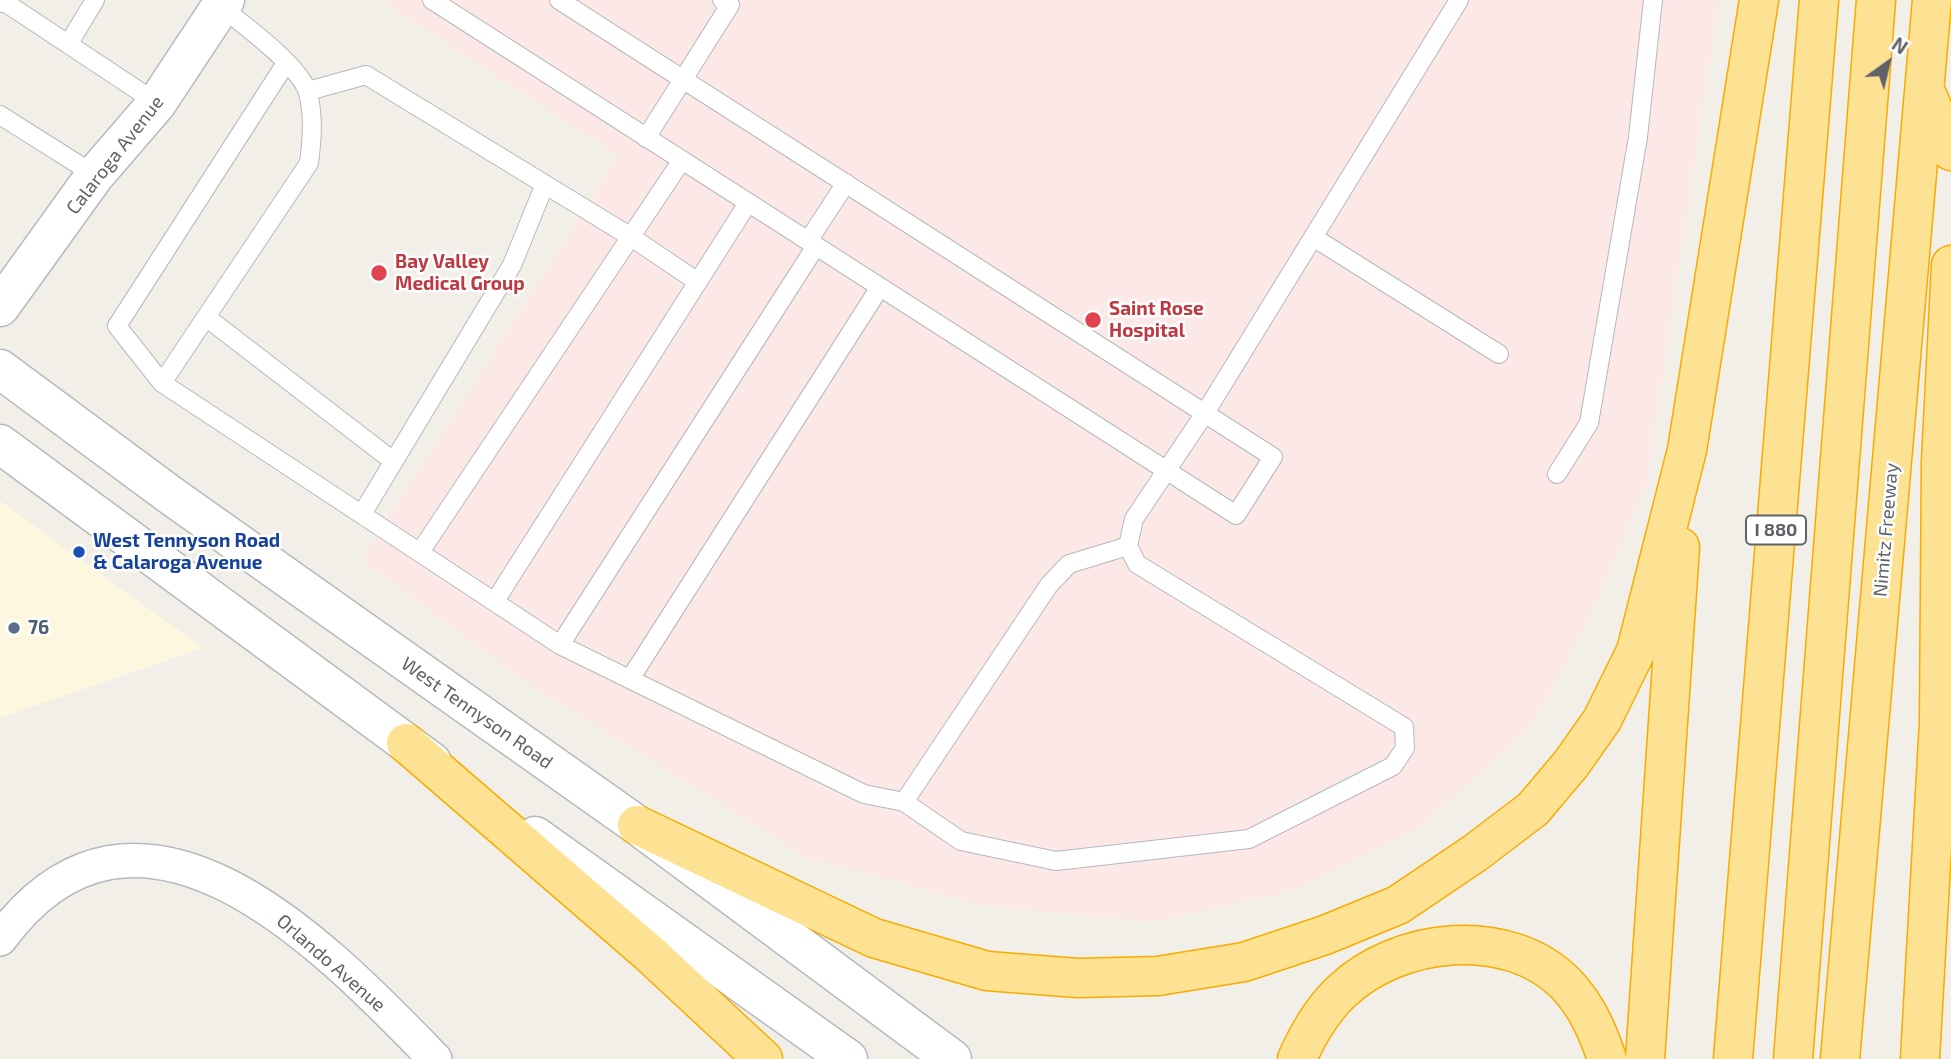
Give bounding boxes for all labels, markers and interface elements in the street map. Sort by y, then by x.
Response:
north arrow [1853,28,1923,98]
text: N [1888,32,1912,59]
street label: Calaroga Avenue [62,91,168,219]
place label: Bay Valley Medical Group [395,251,525,295]
marker: Bay Valley Medical Group [369,263,389,283]
place label: Saint Rose Hospital [1109,298,1204,342]
marker: Saint Rose Hospital [1083,310,1103,330]
street label: Nimitz Freeway [1869,462,1903,598]
road number: I 880 [1746,516,1806,544]
place label: West Tennyson Road & Calaroga Avenue [93,530,280,574]
marker: West Tennyson Road & Calaroga Avenue [71,544,87,560]
place label: 76 [28,617,49,639]
marker: 76 [6,620,22,636]
street label: West Tennyson Road [397,652,557,774]
street label: Orlando Avenue [272,909,390,1017]

